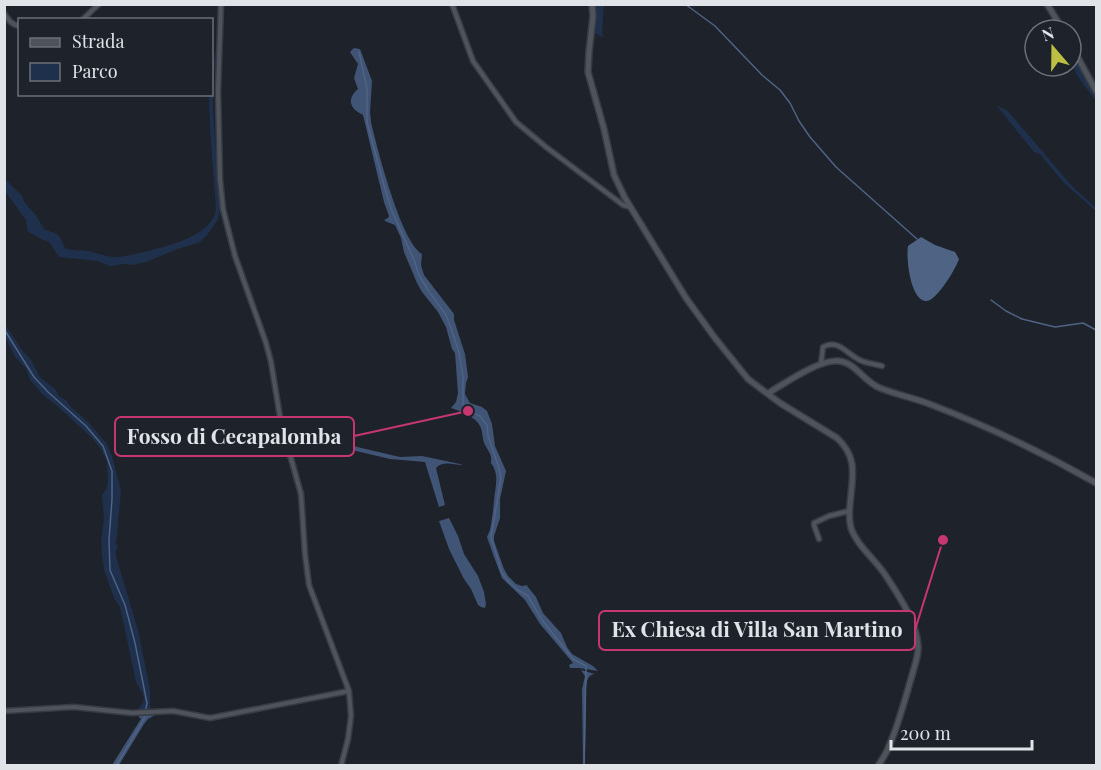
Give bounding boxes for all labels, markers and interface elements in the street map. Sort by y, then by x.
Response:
legend [18,18,213,96]
north arrow [1023,18,1083,78]
text: N [1039,21,1057,45]
text: Strada [72,29,125,53]
text: Parco [72,59,118,83]
callout: Fosso di Cecapalomba [115,417,354,456]
text: Fosso di Cecapalomba [127,421,341,449]
callout: Ex Chiesa di Villa San Martino [599,611,915,650]
text: Ex Chiesa di Villa San Martino [611,614,903,642]
scale bar [891,713,1032,751]
text: 200 m [900,721,951,745]

